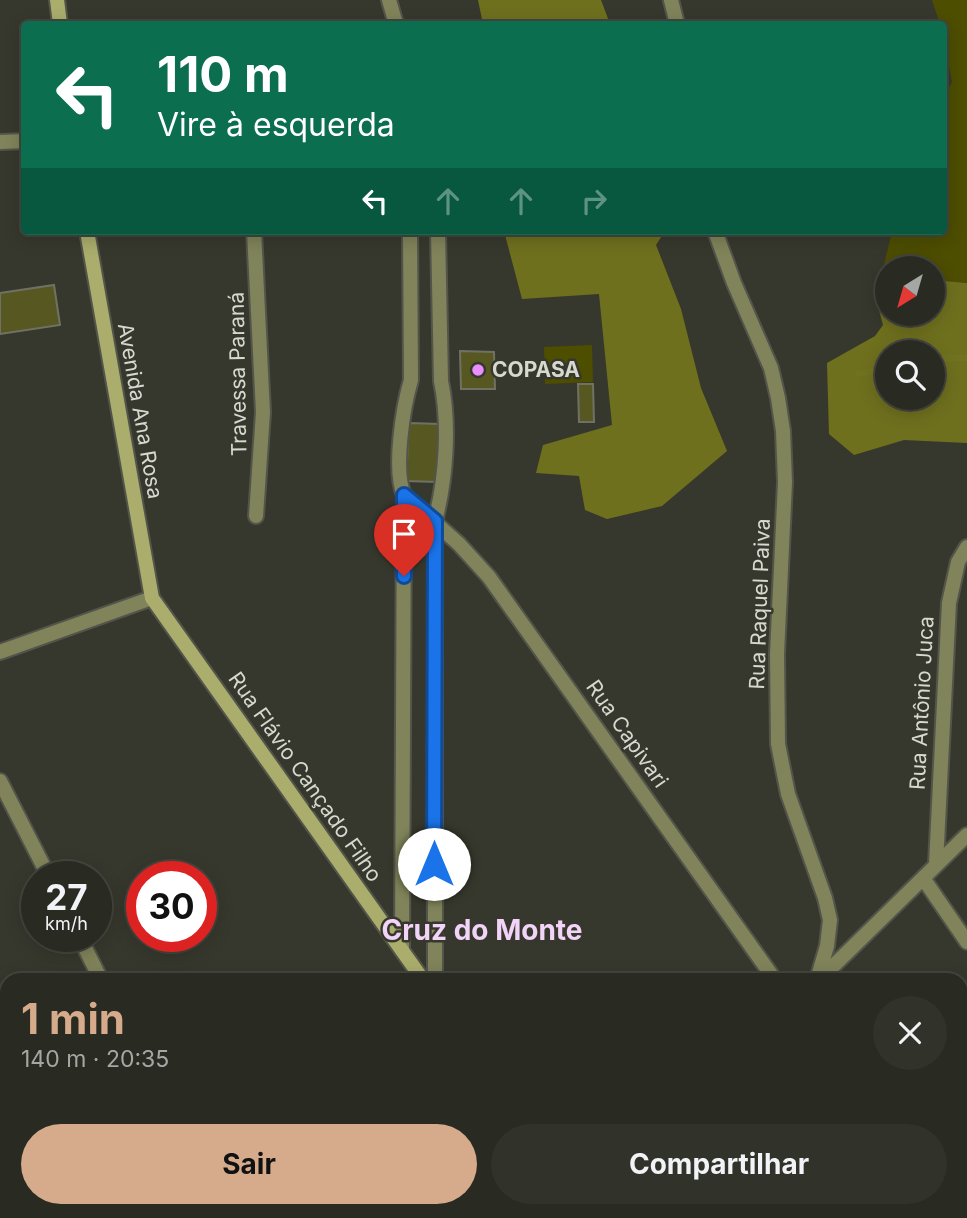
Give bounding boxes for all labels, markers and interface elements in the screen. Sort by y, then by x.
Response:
text: 110 m [157,45,289,104]
icon: left [42,49,133,140]
text: Vire à esquerda [157,105,395,144]
icon: left [356,182,394,220]
icon: ahead [429,182,467,220]
icon: ahead [502,182,540,220]
icon: right [575,182,613,220]
north arrow [875,256,945,326]
map controls [875,256,945,410]
street label: Travessa Paraná [224,292,251,456]
street label: Avenida Ana Rosa [113,321,168,501]
button: search [875,340,945,410]
place label: COPASA [492,357,580,382]
marker: COPASA [470,362,486,378]
pin [374,504,434,576]
icon: arrive [385,515,423,553]
street label: Rua Raquel Paiva [744,518,775,690]
street label: Rua Antônio Juca [904,615,939,791]
street label: Rua Flávio Cançado Filho [223,667,387,886]
street label: Rua Capivari [581,675,674,792]
position arrow [397,827,471,901]
speed limit sign: 30 [126,861,217,952]
text: 27 [45,876,88,918]
text: km/h [45,913,88,934]
district label: Cruz do Monte [381,913,583,947]
text: 1 min [21,993,125,1044]
button: close [873,996,947,1070]
text: 140 m · 20:35 [21,1045,169,1073]
button: Sair [21,1124,477,1204]
button: Compartilhar [491,1124,947,1204]

